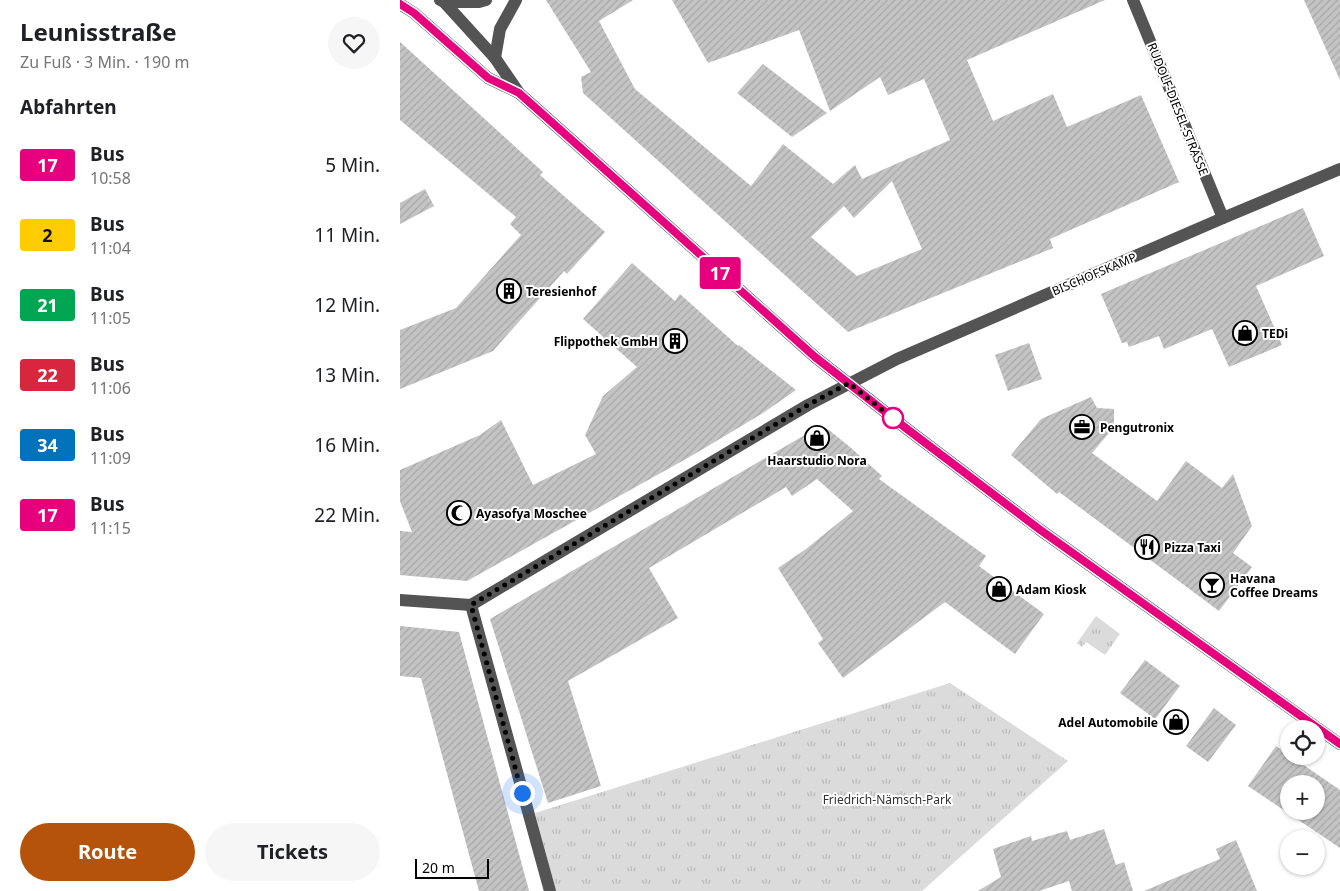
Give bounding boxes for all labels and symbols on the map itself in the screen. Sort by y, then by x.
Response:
street label: RUDOLF-DIESEL-STRASSE [1144,40,1212,178]
street label: BISCHOFSKAMP [1049,249,1139,299]
line badge: 17 [698,257,742,289]
building icon: Teresienhof [496,278,522,304]
place label: Teresienhof [526,283,597,300]
shop icon: TEDi [1232,320,1258,346]
place label: TEDi [1262,325,1288,342]
building icon: Flippothek GmbH [662,328,688,354]
place label: Flippothek GmbH [554,333,658,350]
unlabelled marker [882,407,904,429]
office icon: Pengutronix [1069,414,1095,440]
place label: Pengutronix [1100,419,1174,436]
shop icon: Haarstudio Nora [804,425,830,451]
place label: Haarstudio Nora [767,452,867,469]
mosque icon: Ayasofya Moschee [446,500,472,526]
place label: Ayasofya Moschee [476,505,587,522]
restaurant icon: Pizza Taxi [1134,534,1160,560]
place label: Pizza Taxi [1164,539,1221,556]
place label: Havana Coffee Dreams [1230,570,1318,601]
bar icon: Havana Coffee Dreams [1199,572,1225,598]
shop icon: Adam Kiosk [986,576,1012,602]
place label: Adam Kiosk [1016,581,1087,598]
shop icon: Adel Automobile [1163,709,1189,735]
place label: Adel Automobile [1058,714,1158,731]
your location [510,781,535,806]
park label: Friedrich-Nämsch-Park [823,791,952,808]
scale bar [415,856,489,879]

